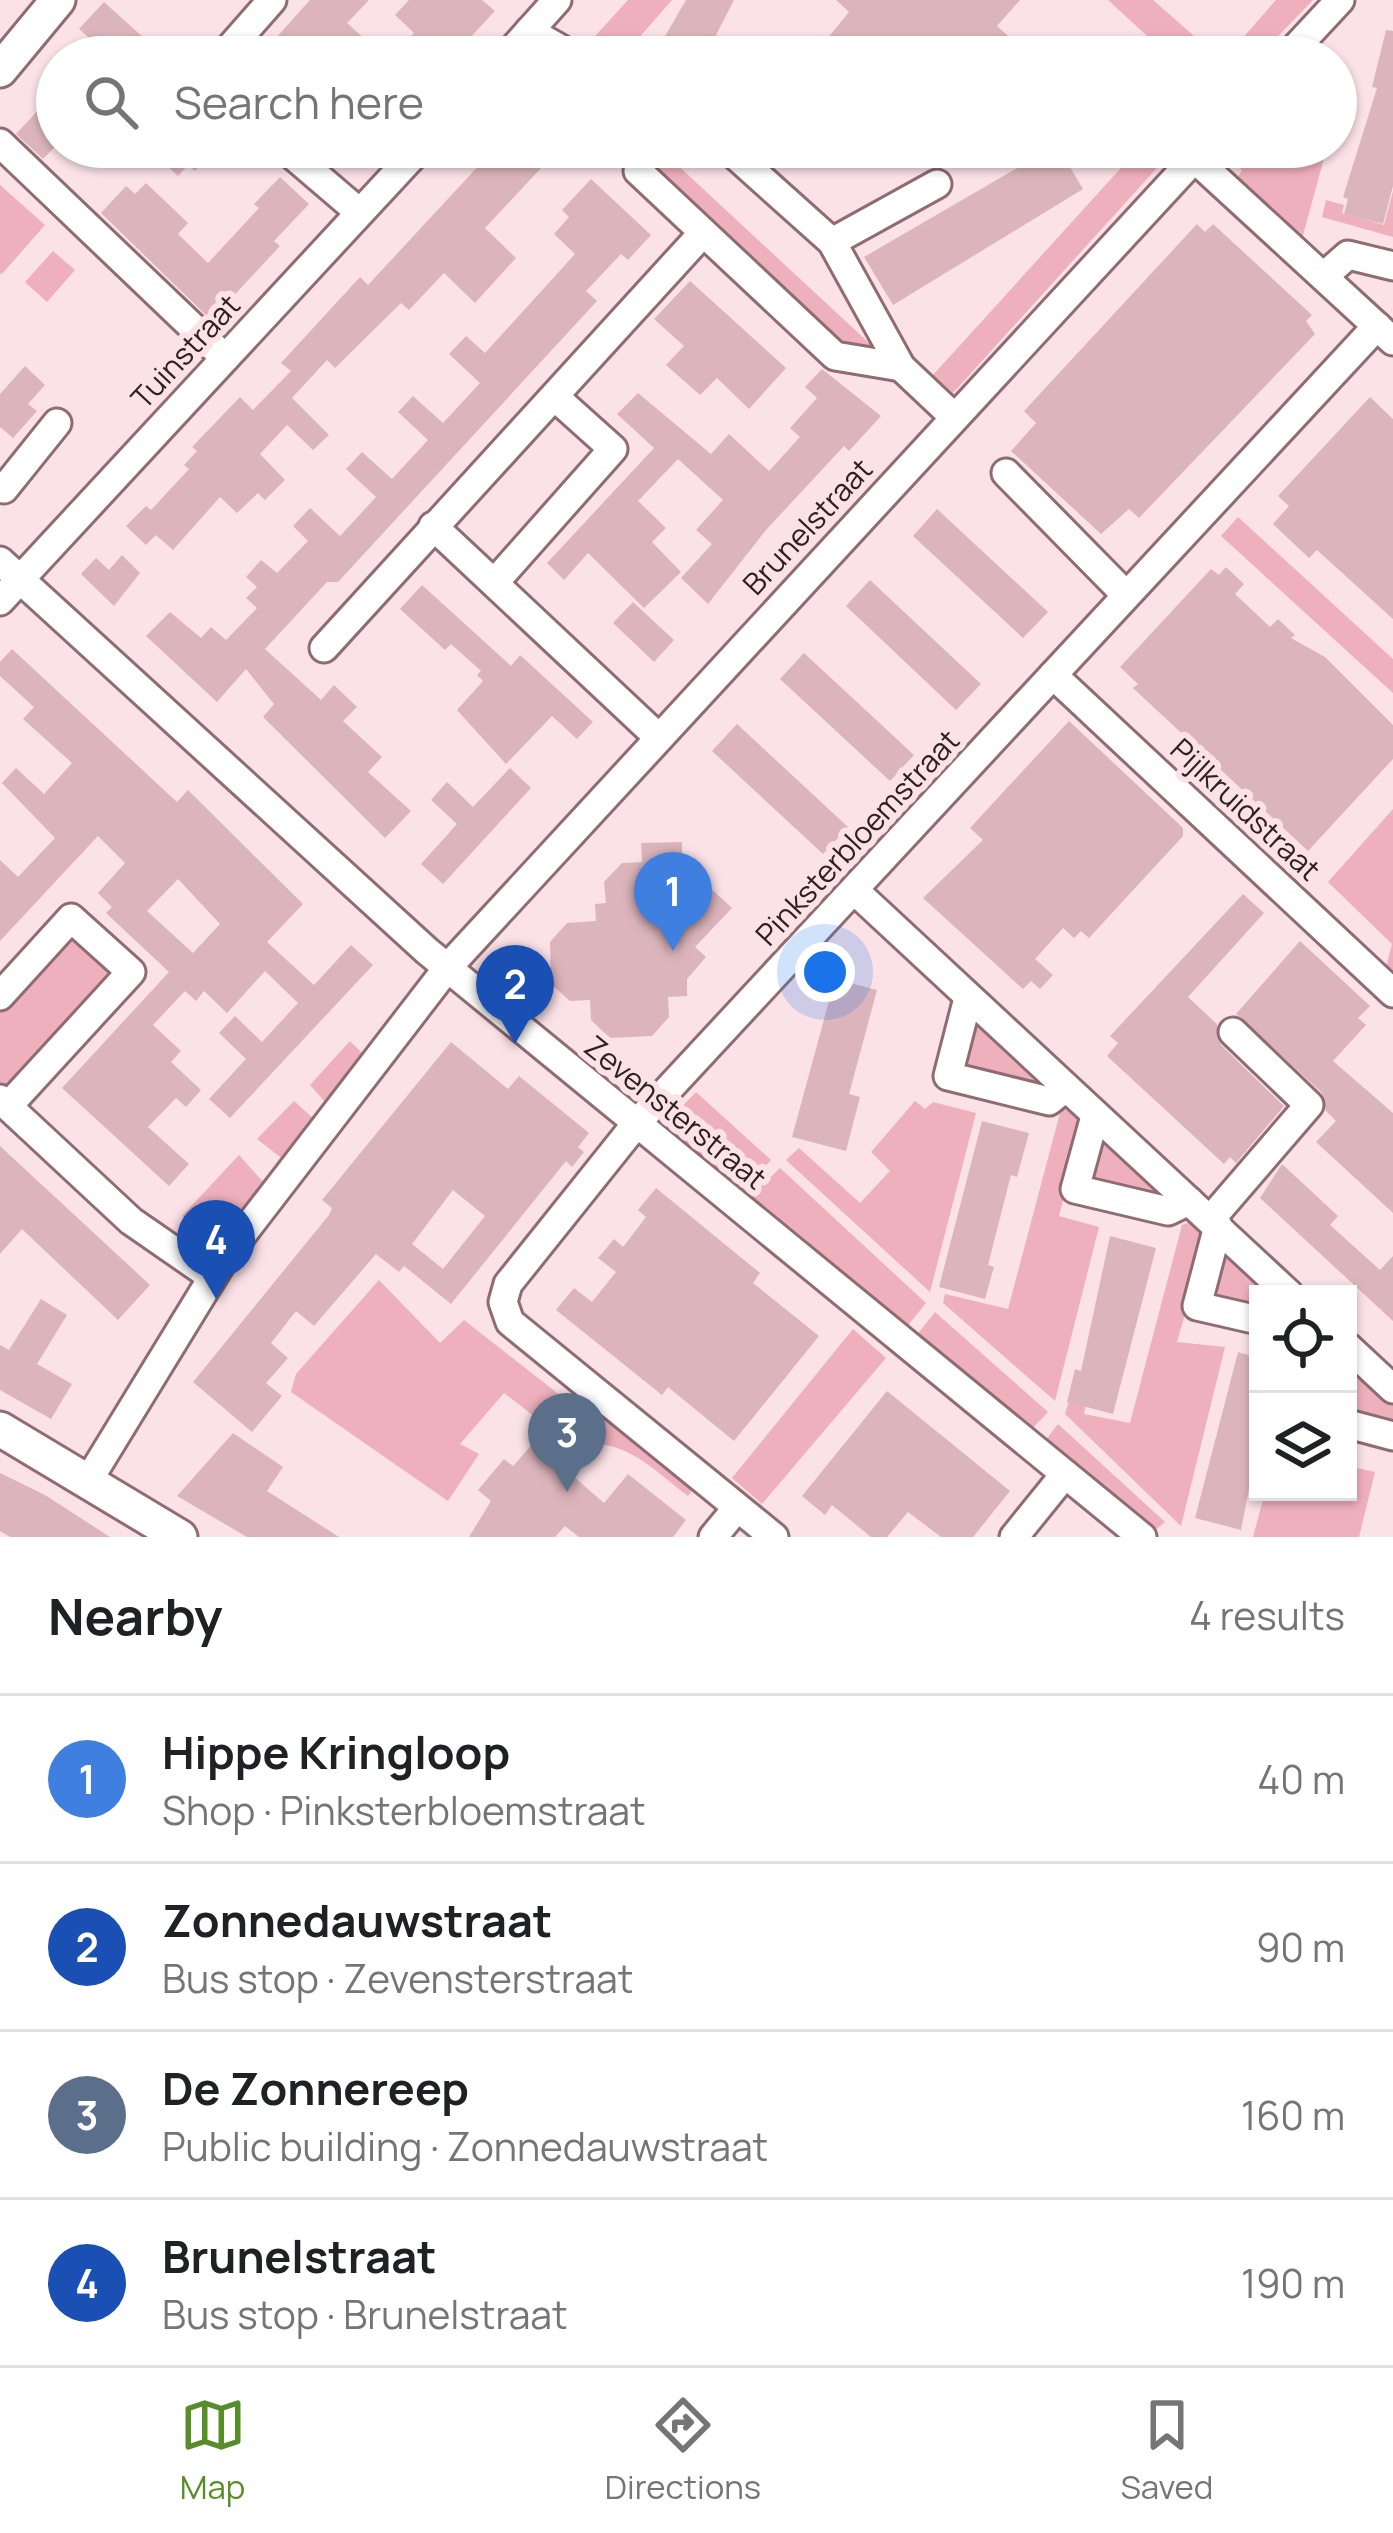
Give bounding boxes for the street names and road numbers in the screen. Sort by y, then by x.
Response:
street label: Tuinstraat [121,285,248,417]
street label: Brunelstraat [733,449,881,603]
street label: Pinksterbloemstraat [746,720,968,954]
street label: Pijlkruidstraat [1162,729,1330,889]
street label: Zevensterstraat [576,1026,776,1198]

